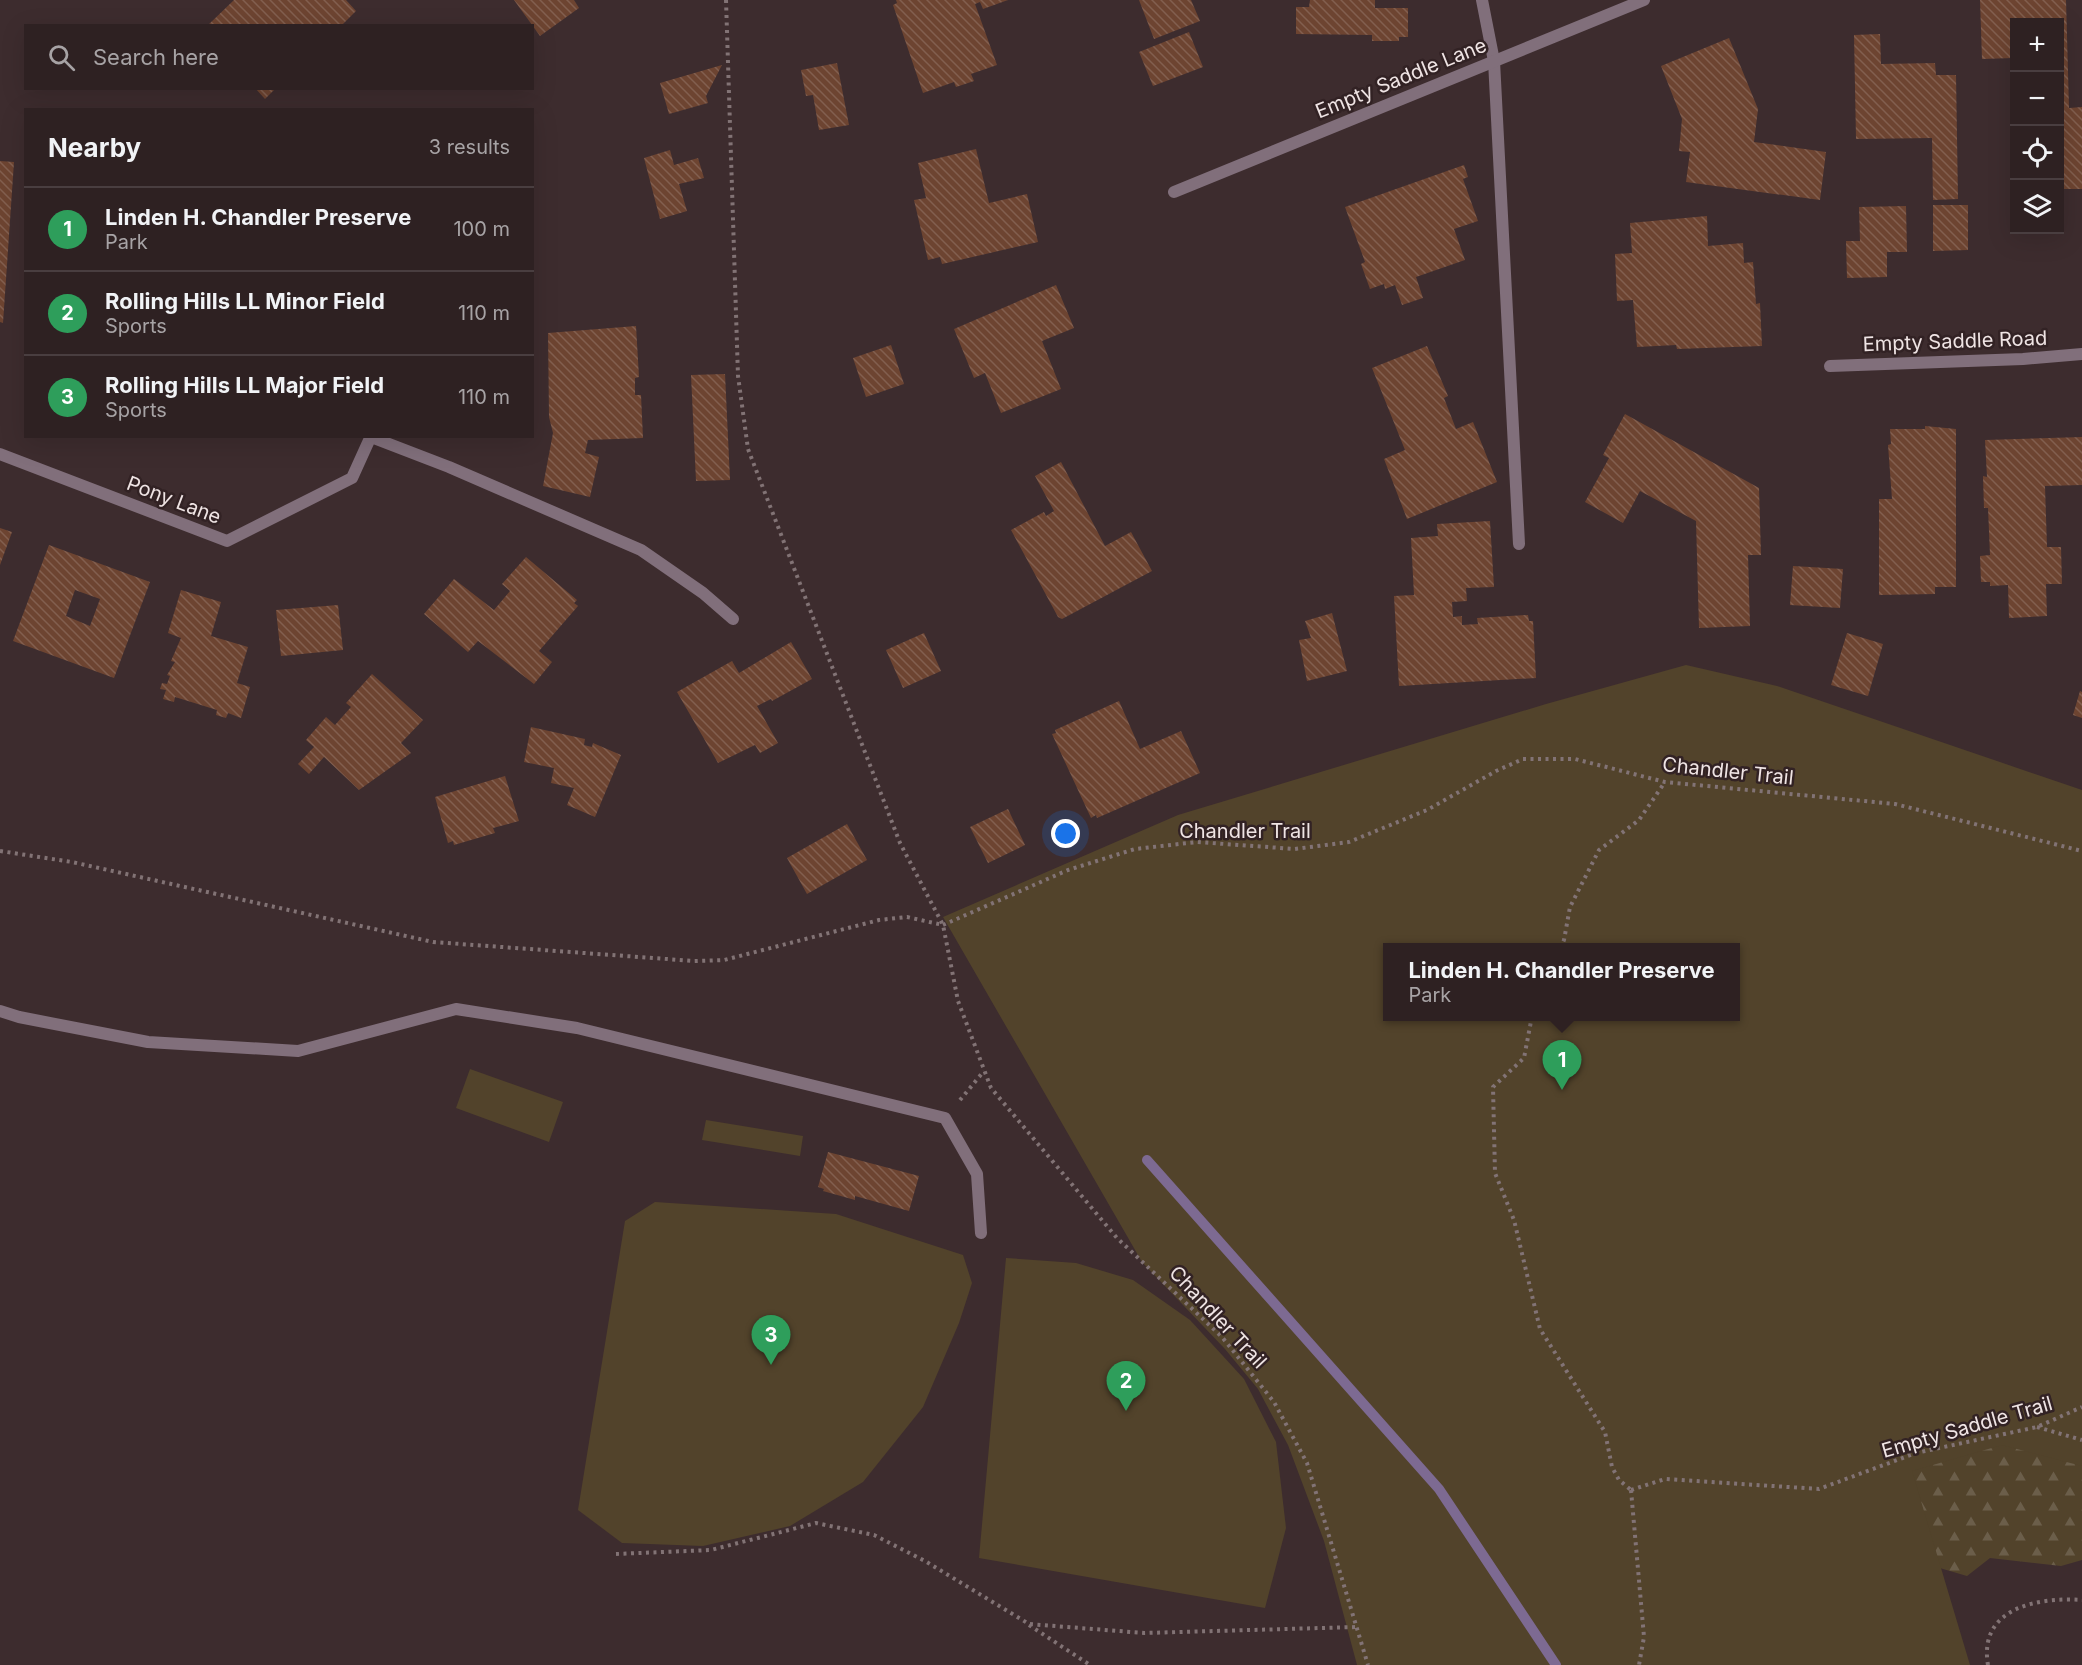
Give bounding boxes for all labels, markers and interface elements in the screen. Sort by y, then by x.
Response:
map controls [2010,18,2064,234]
button: + [2010,18,2064,72]
search box [24,24,534,90]
street label: Empty Saddle Lane [1312,33,1490,123]
icon: search [45,41,78,74]
text: Search here [93,44,219,70]
button: − [2010,72,2064,126]
button: locate [2010,126,2064,180]
text: Nearby [48,132,141,163]
text: 3 results [429,135,510,159]
button: layers [2010,180,2064,234]
text: Linden H. Chandler Preserve [105,204,411,230]
text: 1 [63,217,72,241]
text: 100 m [453,217,510,241]
text: Park [105,230,148,254]
text: Rolling Hills LL Minor Field [105,288,385,314]
text: 2 [61,301,74,325]
text: 110 m [458,301,510,325]
text: Sports [105,314,167,338]
street label: Empty Saddle Road [1862,326,2048,356]
text: Rolling Hills LL Major Field [105,372,384,398]
text: 3 [61,385,74,409]
text: 110 m [458,385,510,409]
text: Sports [105,398,167,422]
street label: Pony Lane [123,471,225,529]
street label: Chandler Trail [1661,752,1795,790]
your location [1051,819,1080,848]
street label: Chandler Trail [1179,819,1311,843]
popup [1383,943,1740,1021]
text: Linden H. Chandler Preserve [1408,957,1715,983]
text: Park [1408,983,1451,1007]
pin: 1 [1542,1040,1582,1090]
street label: Chandler Trail [1164,1261,1272,1373]
pin: 3 [752,1316,790,1365]
pin: 2 [1106,1362,1146,1411]
street label: Empty Saddle Trail [1879,1391,2055,1463]

